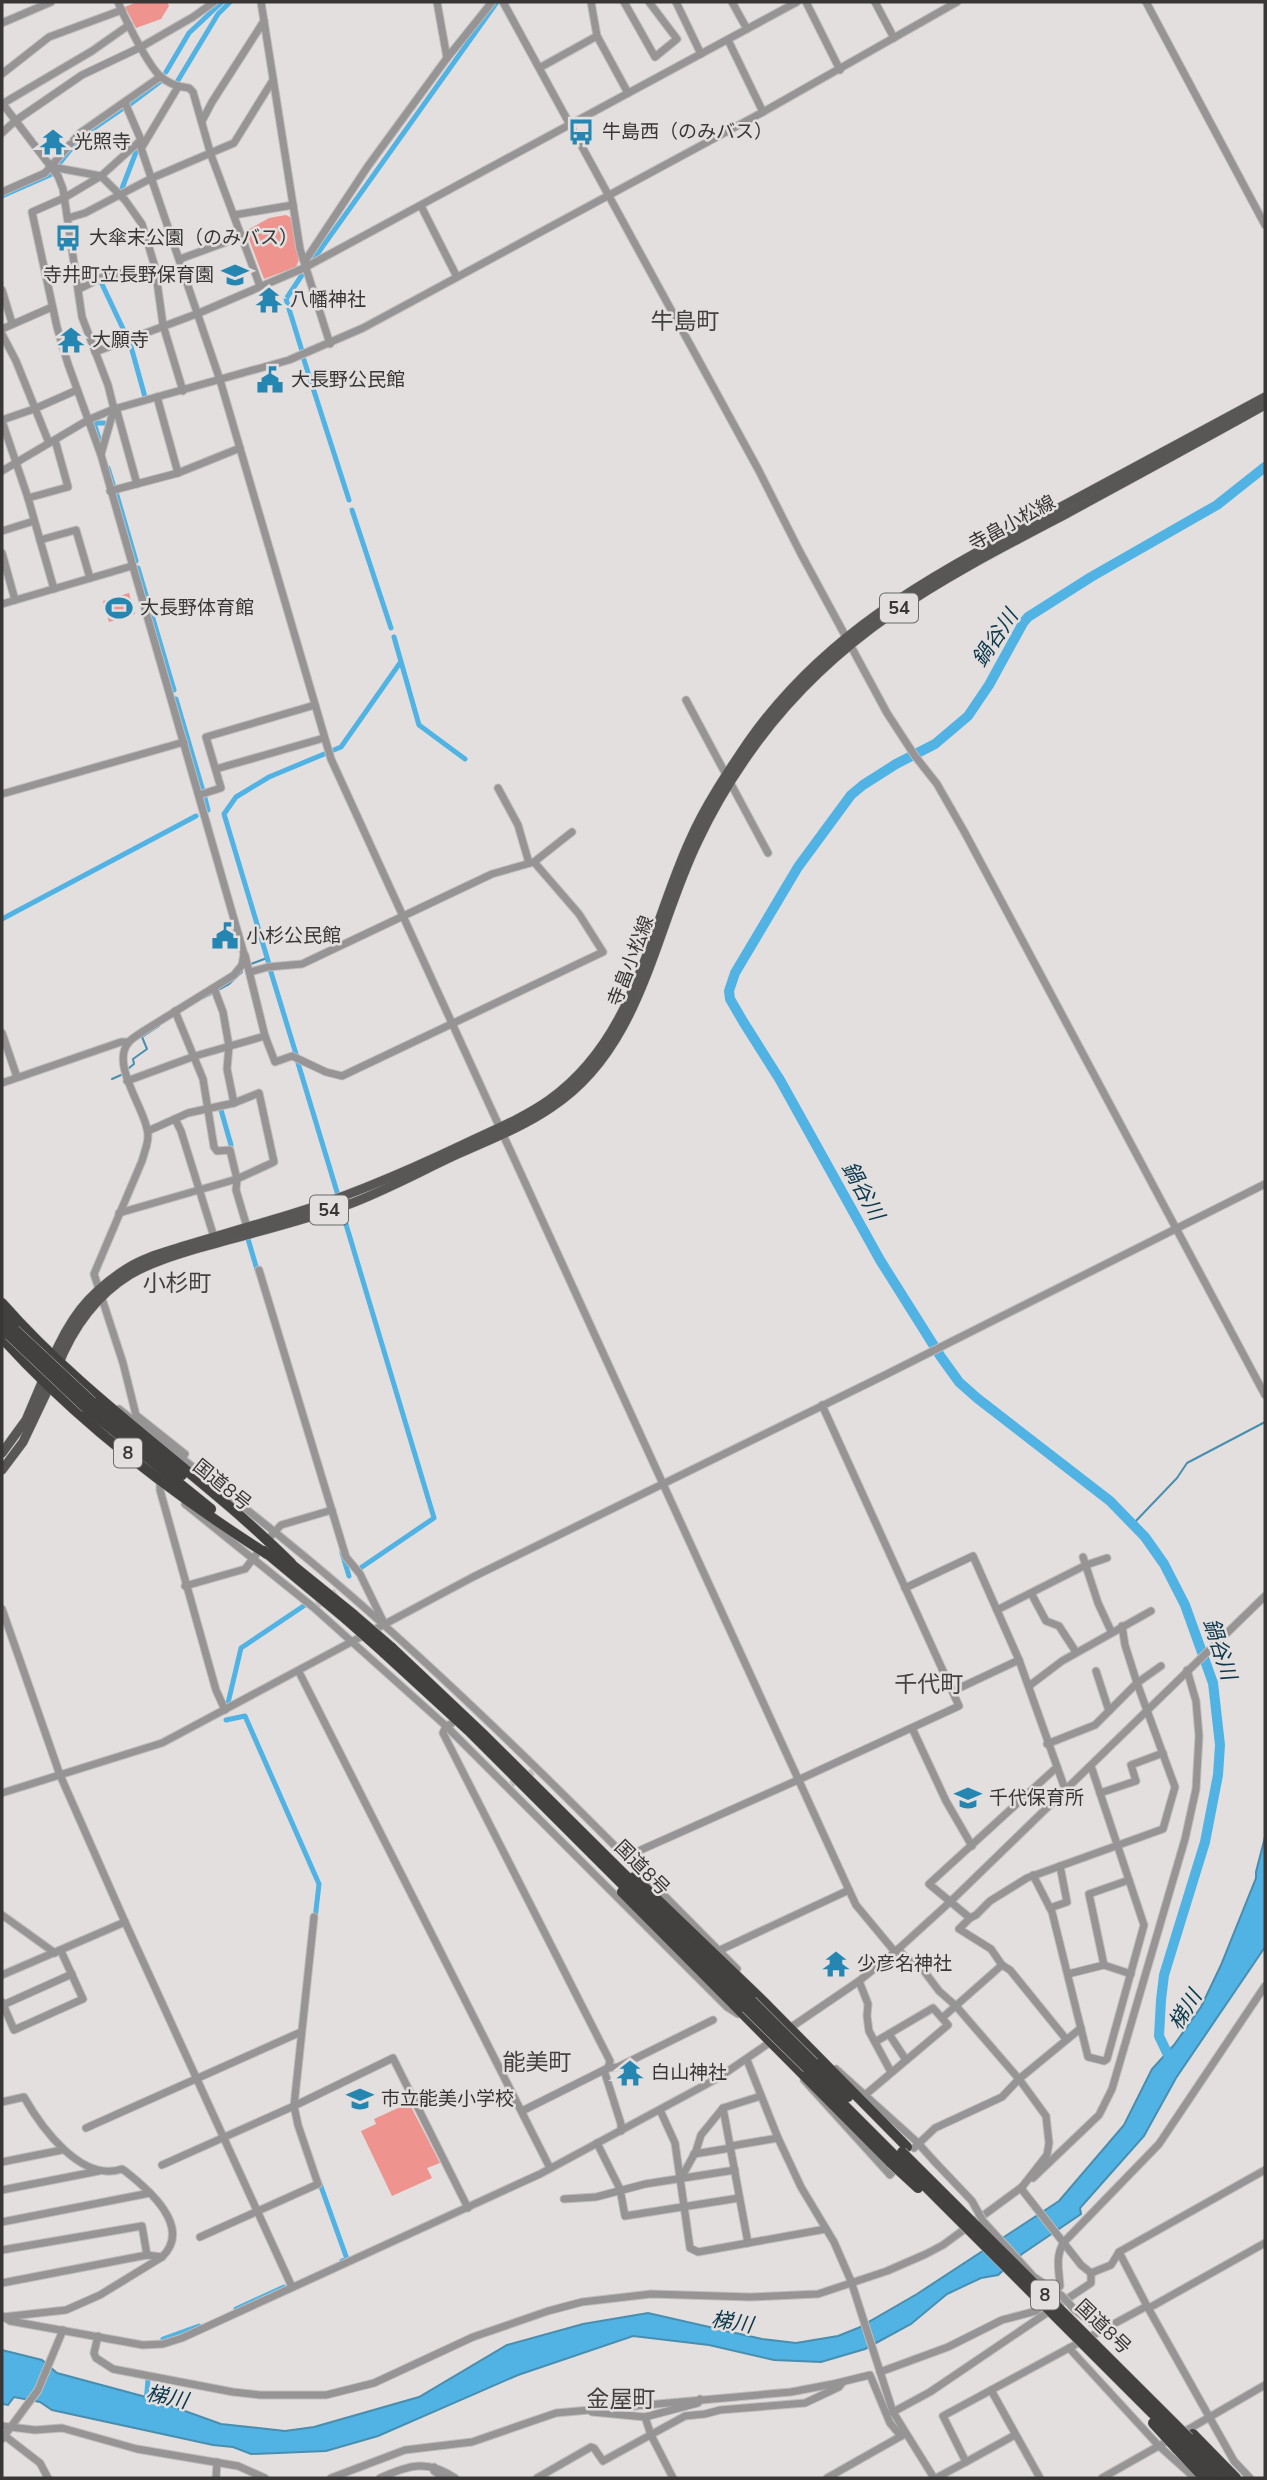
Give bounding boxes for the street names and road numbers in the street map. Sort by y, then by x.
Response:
street label: 寺畠小松線 [964,489,1060,557]
road number: 54 [880,594,918,622]
street label: 寺畠小松線 [602,912,660,1010]
road number: 54 [310,1196,348,1224]
road number: 8 [114,1438,142,1468]
street label: 国道8号 [187,1453,257,1517]
street label: 国道8号 [609,1835,675,1901]
road number: 8 [1031,2280,1059,2309]
street label: 国道8号 [1069,2294,1137,2360]

